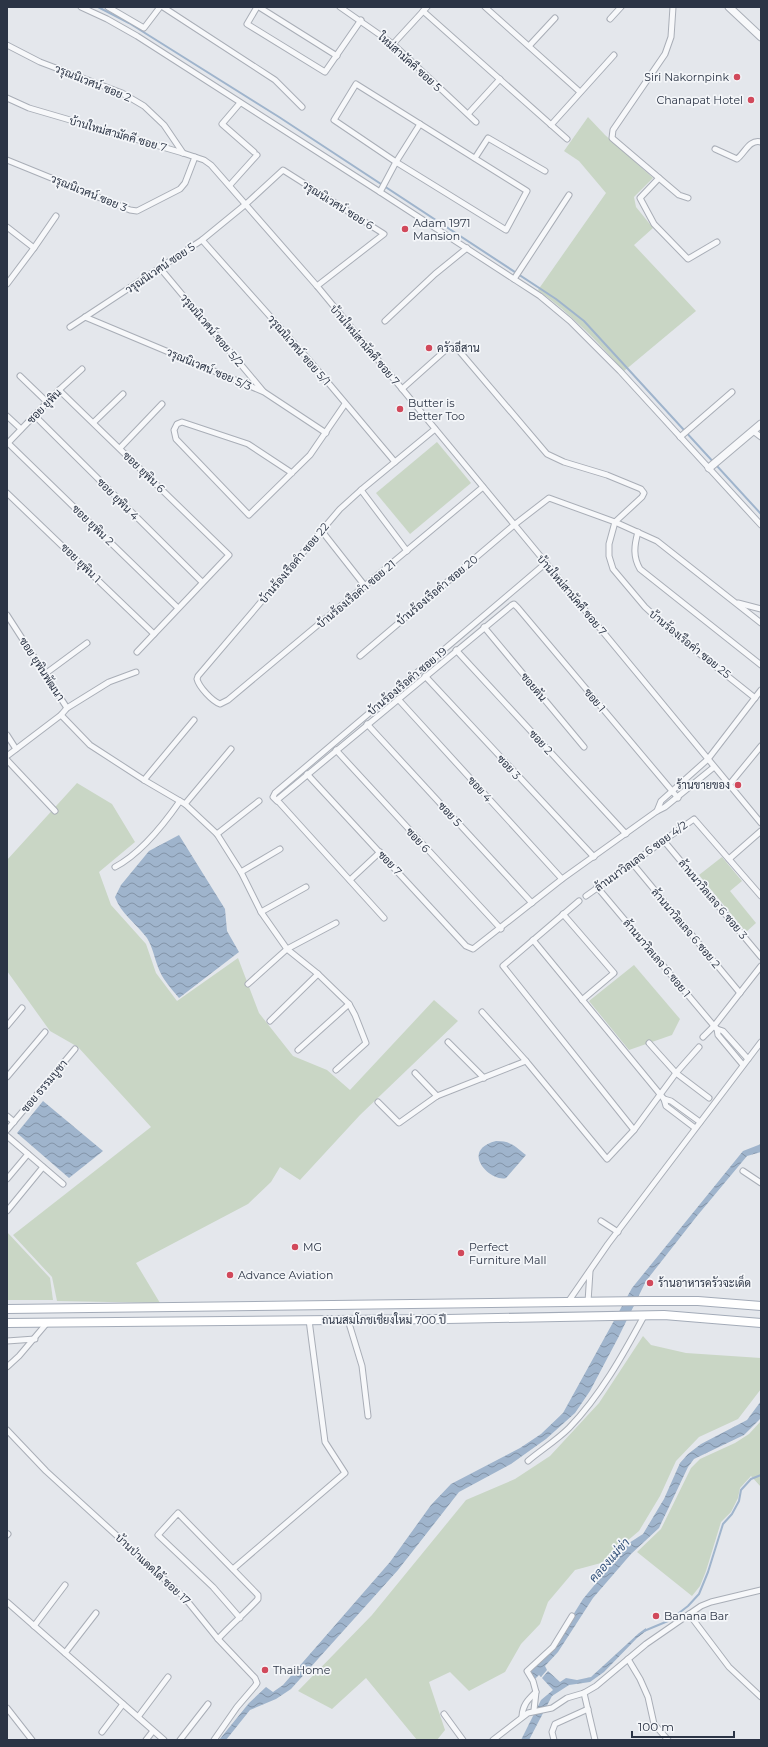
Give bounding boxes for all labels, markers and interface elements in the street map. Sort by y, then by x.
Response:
street label: ใหม่สามัคคี ซอย 5 [374,28,446,94]
street label: วรุณนิเวศน์ ซอย 2 [52,60,134,107]
place label: Siri Nakornpink [644,70,729,84]
marker: Siri Nakornpink [732,72,742,82]
place label: Chanapat Hotel [656,93,743,107]
marker: Chanapat Hotel [746,95,756,105]
street label: บ้านใหม่สามัคคี ซอย 7 [68,112,169,155]
street label: วรุณนิเวศน์ ซอย 3 [48,170,130,217]
street label: วรุณนิเวศน์ ซอย 6 [299,177,377,234]
place label: Adam 1971 Mansion [413,216,470,243]
marker: Adam 1971 Mansion [400,224,410,234]
street label: วรุณนิเวศน์ ซอย 5 [122,239,199,298]
street label: วรุณนิเวศน์ ซอย 5/2 [176,290,247,371]
street label: บ้านใหม่สามัคคี ซอย 7 [327,301,404,388]
street label: วรุณนิเวศน์ ซอย 5/1 [263,311,334,390]
place label: ครัวอีสาน [437,340,480,355]
marker: ครัวอีสาน [424,343,434,353]
street label: วรุณนิเวศน์ ซอย 5/3 [164,344,254,395]
street label: ซอย ยุพิน [24,385,66,428]
place label: Butter is Better Too [408,396,465,423]
marker: Butter is Better Too [395,404,405,414]
street label: ซอย ยุพิน 6 [119,448,168,497]
street label: ซอย ยุพิน 4 [93,475,142,525]
street label: ซอย ยุพิน 2 [68,502,117,550]
street label: บ้านร้องเรือคำ ซอย 22 [256,520,332,606]
street label: ซอย ยุพิน 1 [57,540,104,587]
street label: บ้านใหม่สามัคคี ซอย 7 [534,551,611,638]
street label: บ้านร้องเรือคำ ซอย 20 [393,552,481,628]
street label: บ้านร้องเรือคำ ซอย 21 [314,557,398,631]
street label: บ้านร้องเรือคำ ซอย 25 [646,607,734,681]
street label: ซอย ยุพินพัฒนา [15,635,68,705]
street label: บ้านร้องเรือคำ ซอย 19 [364,644,450,718]
street label: ซอยตัน [518,670,550,704]
street label: ซอย 1 [581,685,609,715]
street label: ซอย 2 [526,727,556,757]
street label: ซอย 3 [494,752,524,782]
street label: ซอย 4 [465,773,496,805]
place label: ร้านขายของ [676,778,730,792]
marker: ร้านขายของ [733,780,743,790]
street label: ซอย 5 [435,799,465,829]
street label: ล้านนาวิลเลจ 6 ซอย 4/2 [592,818,690,894]
street label: ซอย 6 [403,825,433,856]
street label: ซอย 7 [375,848,405,878]
street label: ล้านนาวิลเลจ 6 ซอย 3 [675,856,751,942]
street label: ล้านนาวิลเลจ 6 ซอย 2 [648,885,724,971]
street label: ล้านนาวิลเลจ 6 ซอย 1 [620,916,694,1000]
street label: ซอย ธรรมบูชา [18,1057,71,1116]
place label: MG [303,1240,322,1254]
place label: Perfect Furniture Mall [469,1240,546,1267]
marker: MG [290,1242,300,1252]
marker: Perfect Furniture Mall [456,1248,466,1258]
place label: Advance Aviation [238,1268,333,1282]
marker: Advance Aviation [225,1270,235,1280]
place label: ร้านอาหารครัวจะเด็ด [658,1274,751,1290]
marker: ร้านอาหารครัวจะเด็ด [645,1278,655,1288]
street label: ถนนสมโภชเชียงใหม่ 700 ปี [322,1312,446,1327]
street label: บ้านป่าแดดใต้ ซอย 17 [112,1530,194,1608]
water label: คลองแม่ข่า [585,1535,633,1585]
place label: Banana Bar [664,1609,729,1623]
marker: Banana Bar [651,1611,661,1621]
place label: ThaiHome [273,1663,331,1677]
marker: ThaiHome [260,1665,270,1675]
scale bar [632,1713,734,1739]
text: 100 m [638,1719,674,1734]

